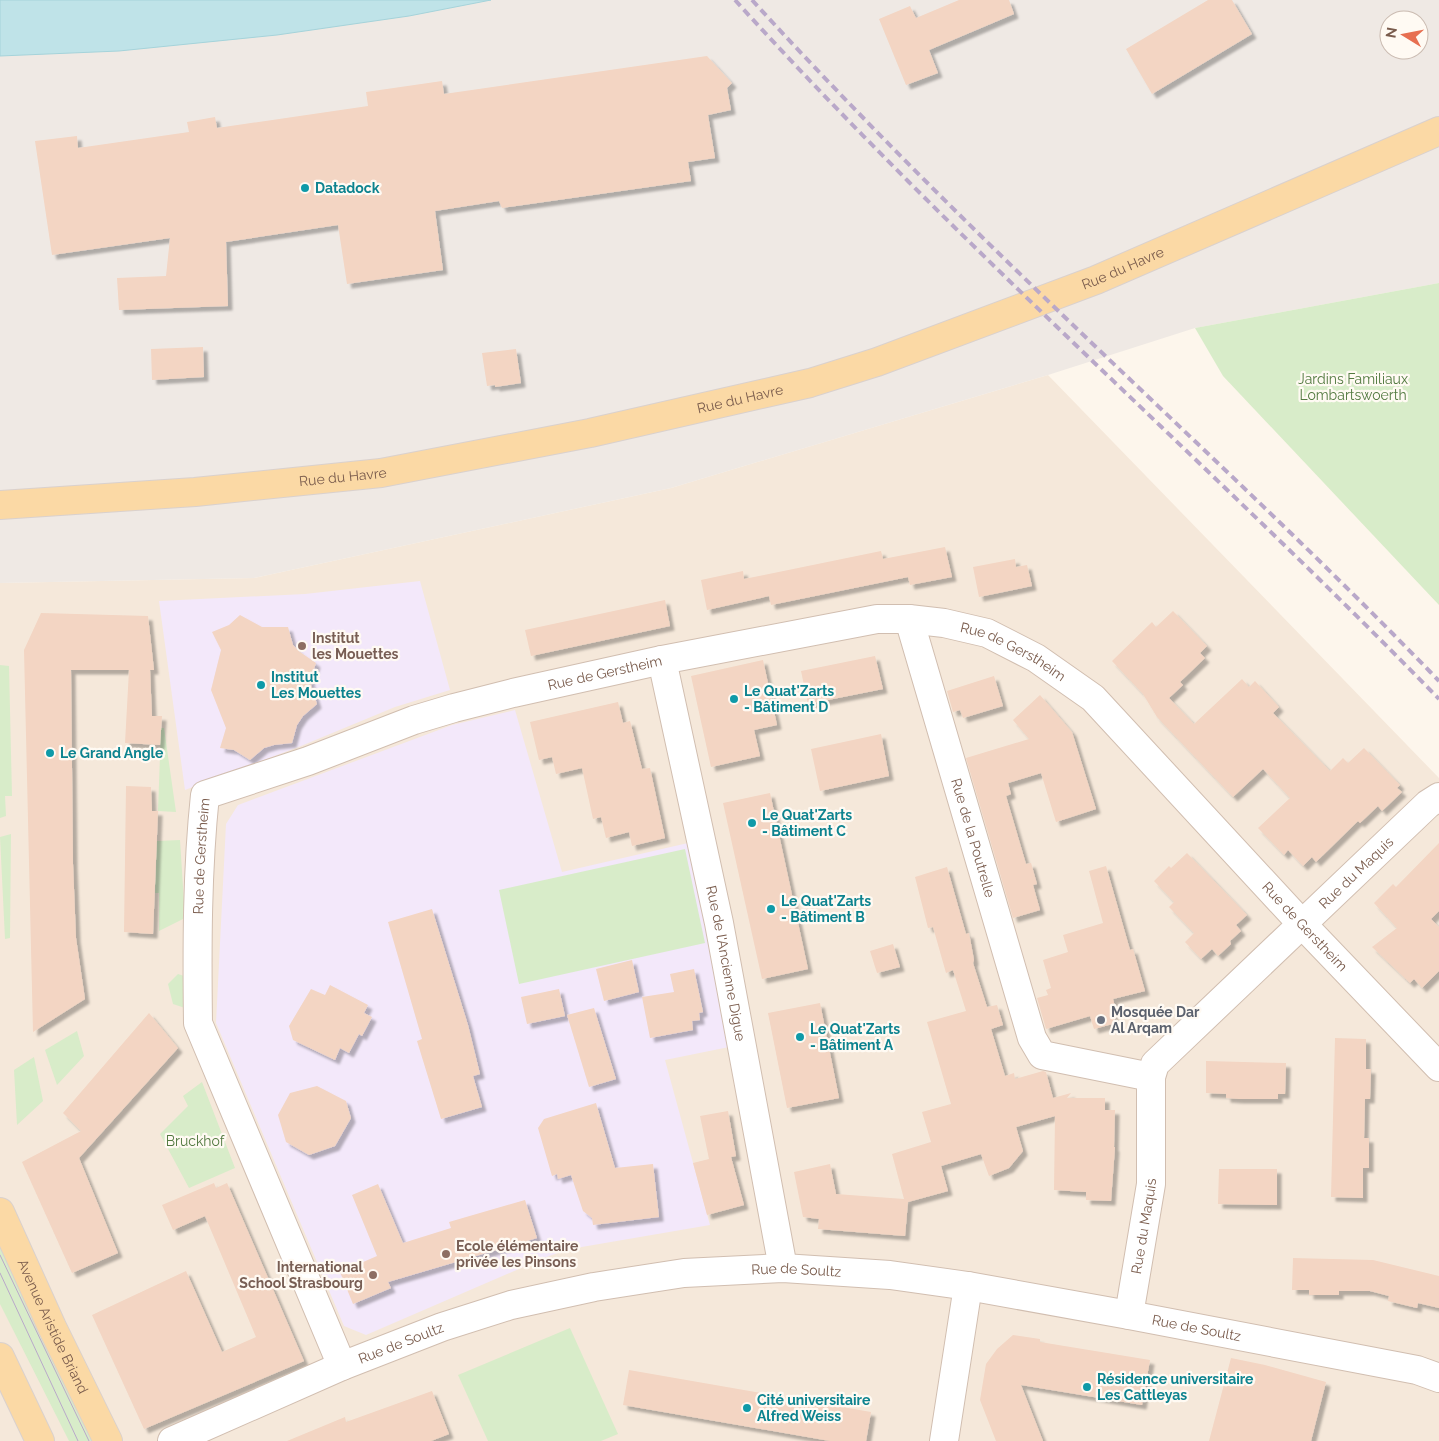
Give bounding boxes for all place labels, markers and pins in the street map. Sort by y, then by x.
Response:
place label: Datadock [315,180,380,196]
marker: Datadock [299,182,311,194]
place label: Institut les Mouettes [312,630,399,662]
marker: Institut les Mouettes [296,640,308,652]
place label: Institut Les Mouettes [271,669,361,701]
marker: Institut Les Mouettes [255,679,267,691]
place label: Le Quat'Zarts - Bâtiment D [744,683,834,715]
marker: Le Quat'Zarts - Bâtiment D [728,693,740,705]
place label: Le Grand Angle [60,745,164,761]
marker: Le Grand Angle [44,747,56,759]
place label: Le Quat'Zarts - Bâtiment C [762,807,852,839]
marker: Le Quat'Zarts - Bâtiment C [746,817,758,829]
place label: Le Quat'Zarts - Bâtiment B [781,893,871,925]
marker: Le Quat'Zarts - Bâtiment B [765,903,777,915]
place label: Mosquée Dar Al Arqam [1111,1004,1200,1036]
marker: Mosquée Dar Al Arqam [1095,1014,1107,1026]
place label: Le Quat'Zarts - Bâtiment A [810,1021,900,1053]
marker: Le Quat'Zarts - Bâtiment A [794,1031,806,1043]
place label: Ecole élémentaire privée les Pinsons [456,1238,579,1270]
marker: Ecole élémentaire privée les Pinsons [440,1248,452,1260]
place label: International School Strasbourg [239,1259,364,1291]
marker: International School Strasbourg [367,1269,379,1281]
place label: Résidence universitaire Les Cattleyas [1097,1371,1254,1403]
marker: Résidence universitaire Les Cattleyas [1081,1381,1093,1393]
place label: Cité universitaire Alfred Weiss [757,1392,871,1424]
marker: Cité universitaire Alfred Weiss [741,1402,753,1414]

